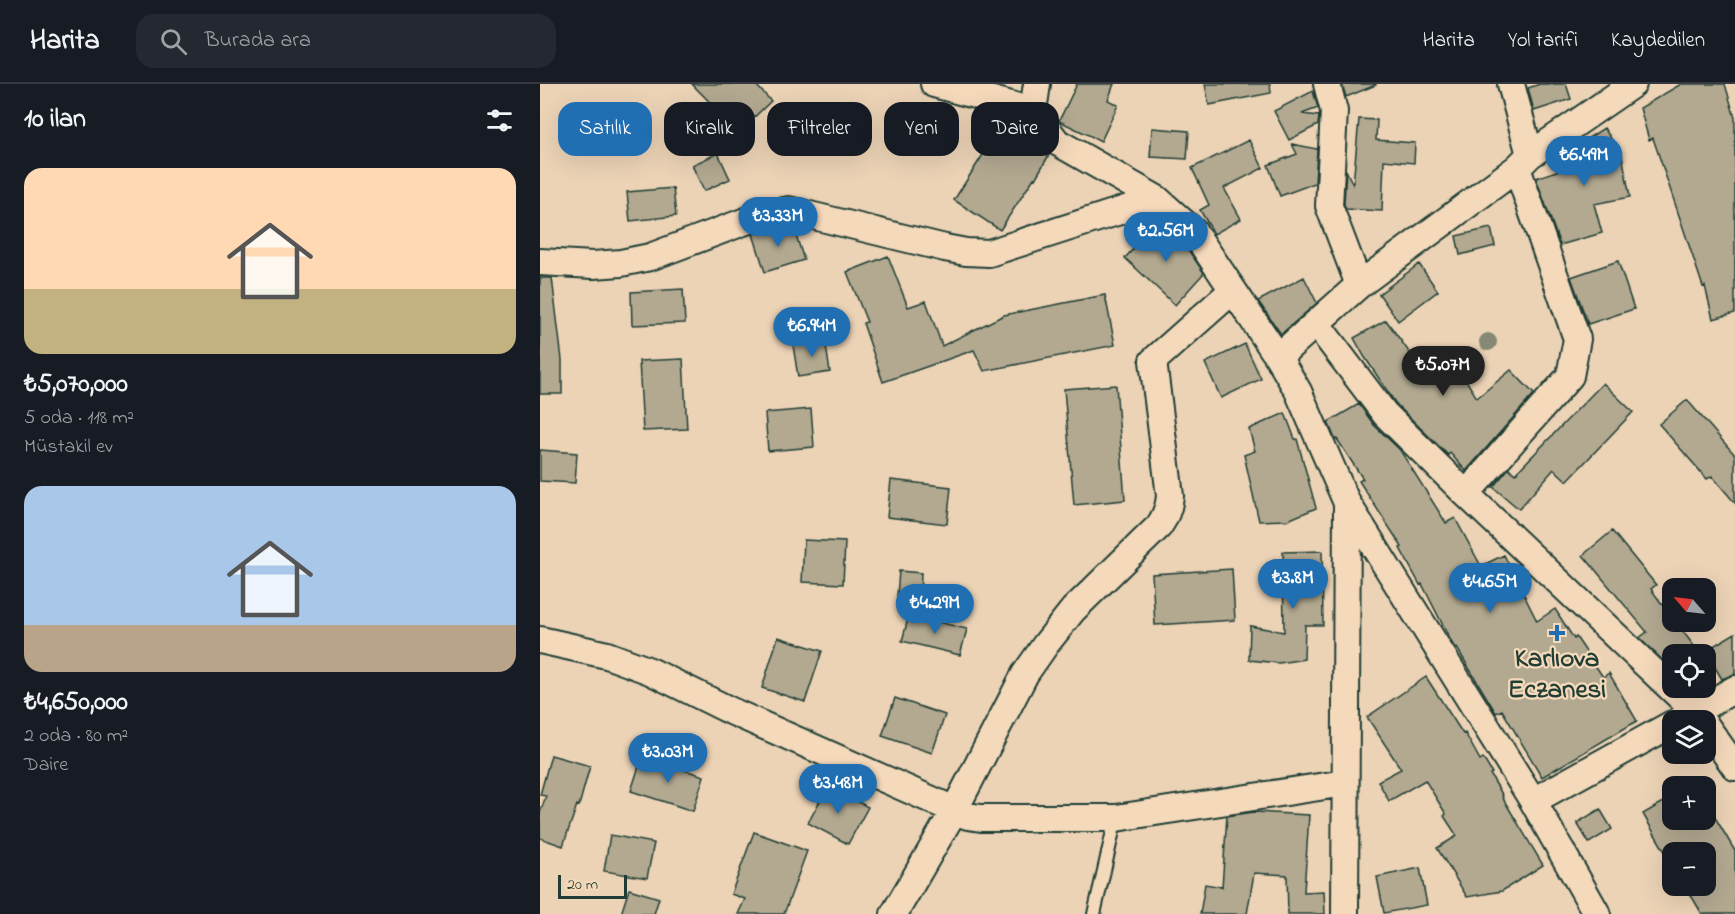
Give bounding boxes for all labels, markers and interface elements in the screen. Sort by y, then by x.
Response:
search box [136,14,556,68]
text: Harita [30,21,100,62]
icon: search [157,25,190,58]
text: Burada ara [205,25,311,57]
text: Harita [1423,26,1475,56]
text: Yol tarifi [1508,26,1578,56]
text: Kaydedilen [1611,26,1705,56]
text: 10 ilan [24,101,86,139]
chip: Satılık [558,102,652,156]
chip: Kiralık [664,102,755,156]
chip: Filtreler [767,102,872,156]
chip: Yeni [884,102,959,156]
chip: Daire [971,102,1059,156]
icon: filters [483,104,516,137]
pin: ₺6.49M [1535,136,1633,187]
text: ₺6.49M [1559,141,1609,170]
pin: ₺3.33M [729,197,827,248]
text: ₺3.33M [753,202,803,231]
icon: home [216,207,324,315]
pin: ₺2.56M [1117,212,1215,263]
text: ₺2.56M [1138,217,1194,246]
pin: ₺6.94M [763,307,861,358]
text: ₺6.94M [787,312,837,341]
pin: ₺5.07M [1394,346,1492,397]
text: ₺5.07M [1416,351,1470,380]
text: ₺5,070,000 [24,366,128,404]
text: 5 oda · 118 m² [24,404,134,433]
text: Müstakil ev [24,433,113,462]
icon: home [216,525,324,633]
pin: ₺3.8M [1251,559,1335,610]
pin: ₺4.65M [1441,563,1539,614]
text: ₺3.8M [1272,564,1314,593]
text: ₺4.65M [1463,568,1517,597]
north arrow [1662,578,1716,632]
map controls [1662,578,1716,896]
pin: ₺4.29M [886,584,984,635]
text: ₺4.29M [910,589,960,618]
marker: Karlıova Eczanesi [1550,626,1564,640]
place label: Karlıova Eczanesi [1508,640,1606,710]
button: locate [1662,644,1716,698]
text: ₺4,650,000 [24,684,128,722]
button: layers [1662,710,1716,764]
text: 2 oda · 80 m² [24,722,128,751]
pin: ₺3.03M [619,733,717,784]
text: ₺3.03M [642,738,694,767]
text: Daire [24,751,68,780]
pin: ₺3.48M [789,764,887,815]
text: ₺3.48M [813,769,863,798]
button: + [1662,776,1716,830]
button: − [1662,842,1716,896]
scale bar [558,872,627,900]
text: 20 m [567,873,598,897]

